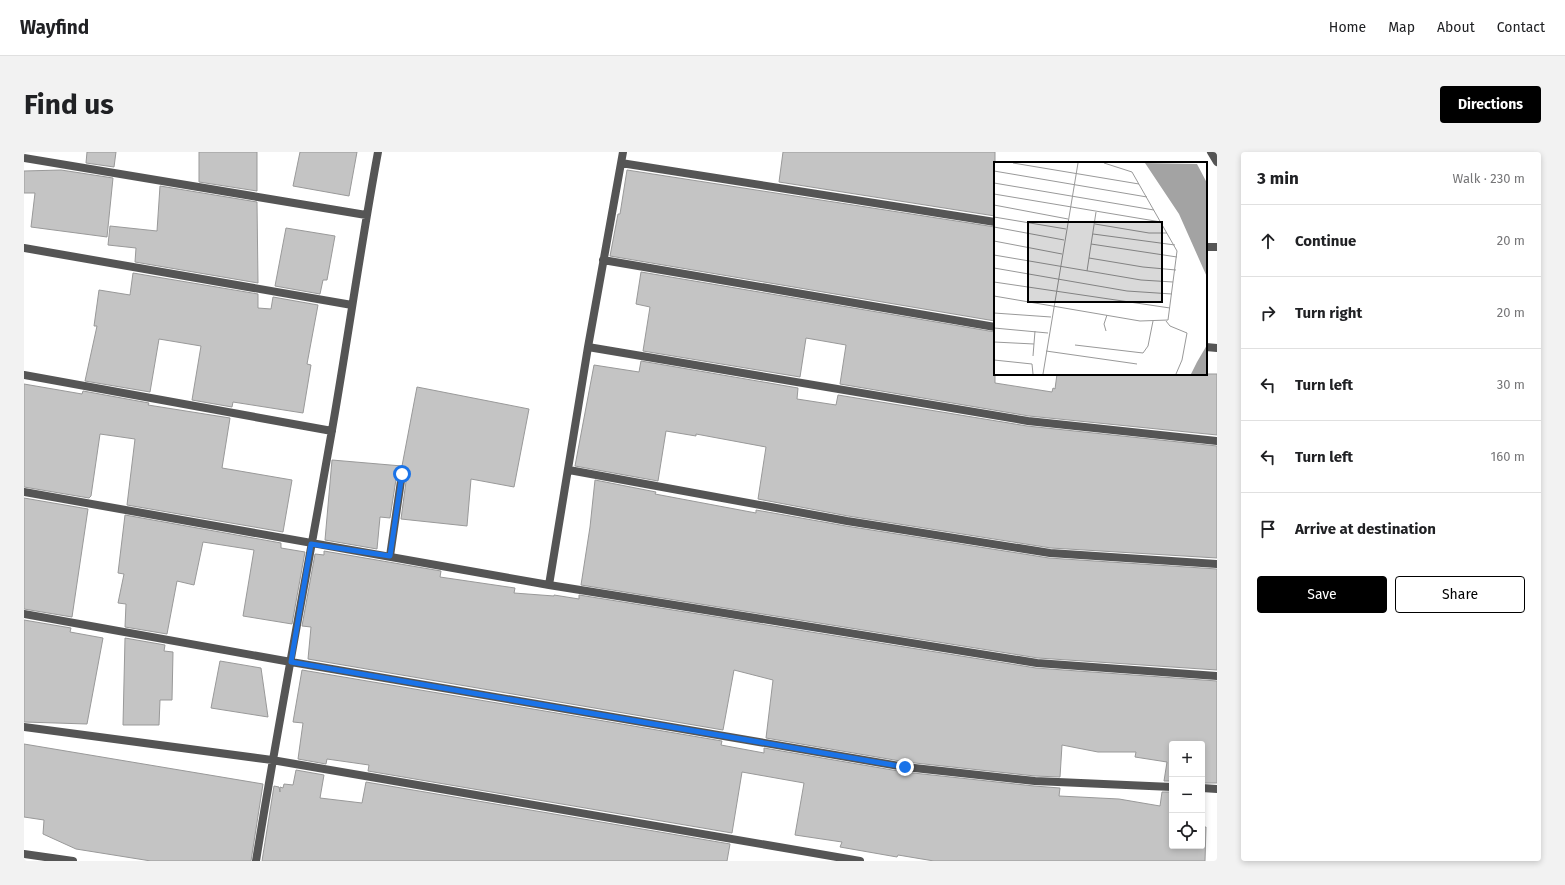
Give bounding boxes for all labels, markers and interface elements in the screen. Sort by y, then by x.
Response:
text: Wayfind [20,16,89,39]
text: Home [1329,19,1366,36]
text: Map [1388,19,1415,36]
text: About [1437,19,1475,36]
text: Contact [1497,19,1545,36]
button: Directions [1440,86,1541,123]
text: Find us [24,88,114,121]
inset map [994,162,1207,375]
text: 3 min [1257,168,1299,189]
text: Walk · 230 m [1453,171,1525,186]
icon: ahead [1257,230,1279,252]
text: Continue [1295,232,1356,250]
text: 20 m [1497,233,1525,248]
icon: right [1257,302,1279,324]
text: Turn right [1295,304,1362,322]
text: 20 m [1497,305,1525,320]
icon: left [1257,374,1279,396]
text: Turn left [1295,376,1353,394]
text: 30 m [1497,377,1525,392]
icon: left [1257,446,1279,468]
text: Turn left [1295,448,1353,466]
text: 160 m [1491,449,1525,464]
route start [393,465,411,483]
icon: arrive [1257,518,1279,540]
text: Arrive at destination [1295,520,1436,538]
button: Save [1257,576,1387,613]
button: Share [1395,576,1525,613]
map controls [1169,741,1205,849]
button: + [1169,741,1205,777]
route end [896,758,914,776]
button: − [1169,777,1205,813]
button: locate [1169,813,1205,849]

